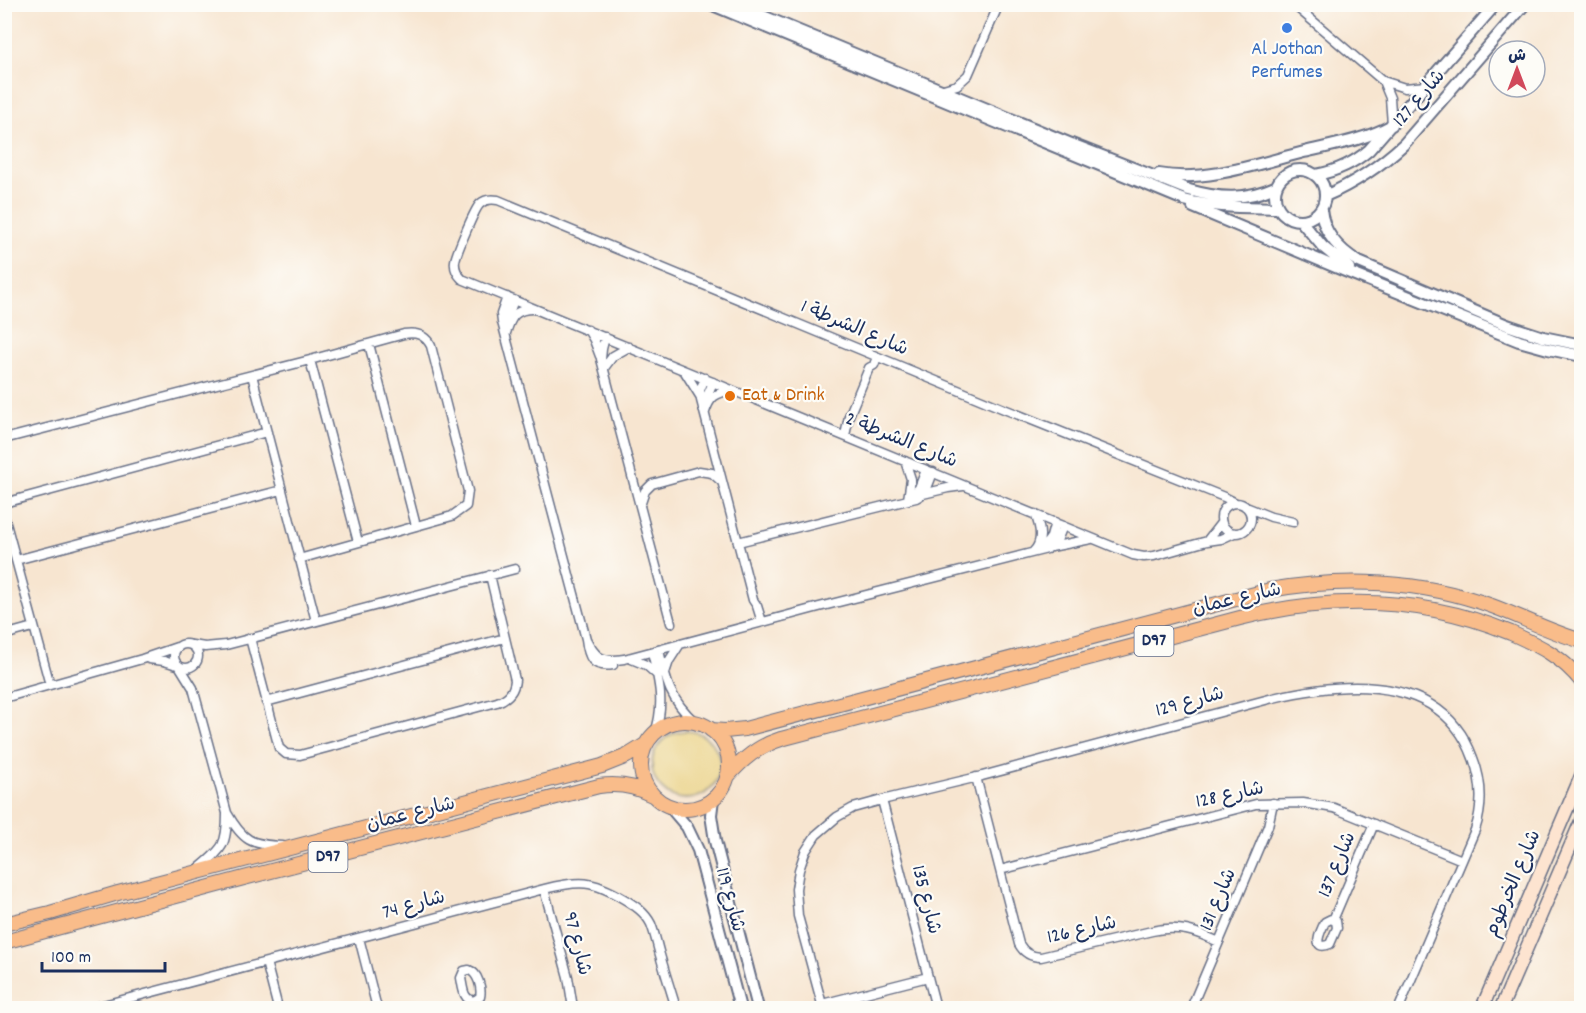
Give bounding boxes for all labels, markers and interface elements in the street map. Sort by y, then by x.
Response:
marker: Al Jothan Perfumes [1280,21,1294,35]
place label: Al Jothan Perfumes [1251,36,1323,87]
north arrow [1487,39,1547,99]
text: ش [1508,45,1526,68]
street label: شارع 127 [1387,64,1453,134]
street label: شارع الشرطة 1 [796,294,912,364]
place label: Eat & Drink [742,382,825,410]
marker: Eat & Drink [723,389,737,403]
street label: شارع الشرطة 2 [841,406,961,476]
street label: شارع عمان [1190,576,1284,624]
road number: D97 [1134,626,1174,656]
street label: شارع 129 [1152,680,1228,726]
street label: شارع 128 [1193,775,1267,817]
street label: شارع عمان [364,790,458,840]
street label: شارع الخرطوم [1479,826,1549,942]
street label: شارع 137 [1312,828,1364,902]
road number: D97 [308,842,348,872]
street label: شارع 135 [903,862,947,938]
street label: شارع 131 [1193,864,1245,936]
street label: شارع 119 [707,865,751,935]
street label: شارع 74 [380,884,448,928]
street label: شارع 97 [555,909,597,979]
street label: شارع 126 [1044,909,1120,953]
scale bar [42,935,165,973]
text: 100 m [51,946,91,971]

